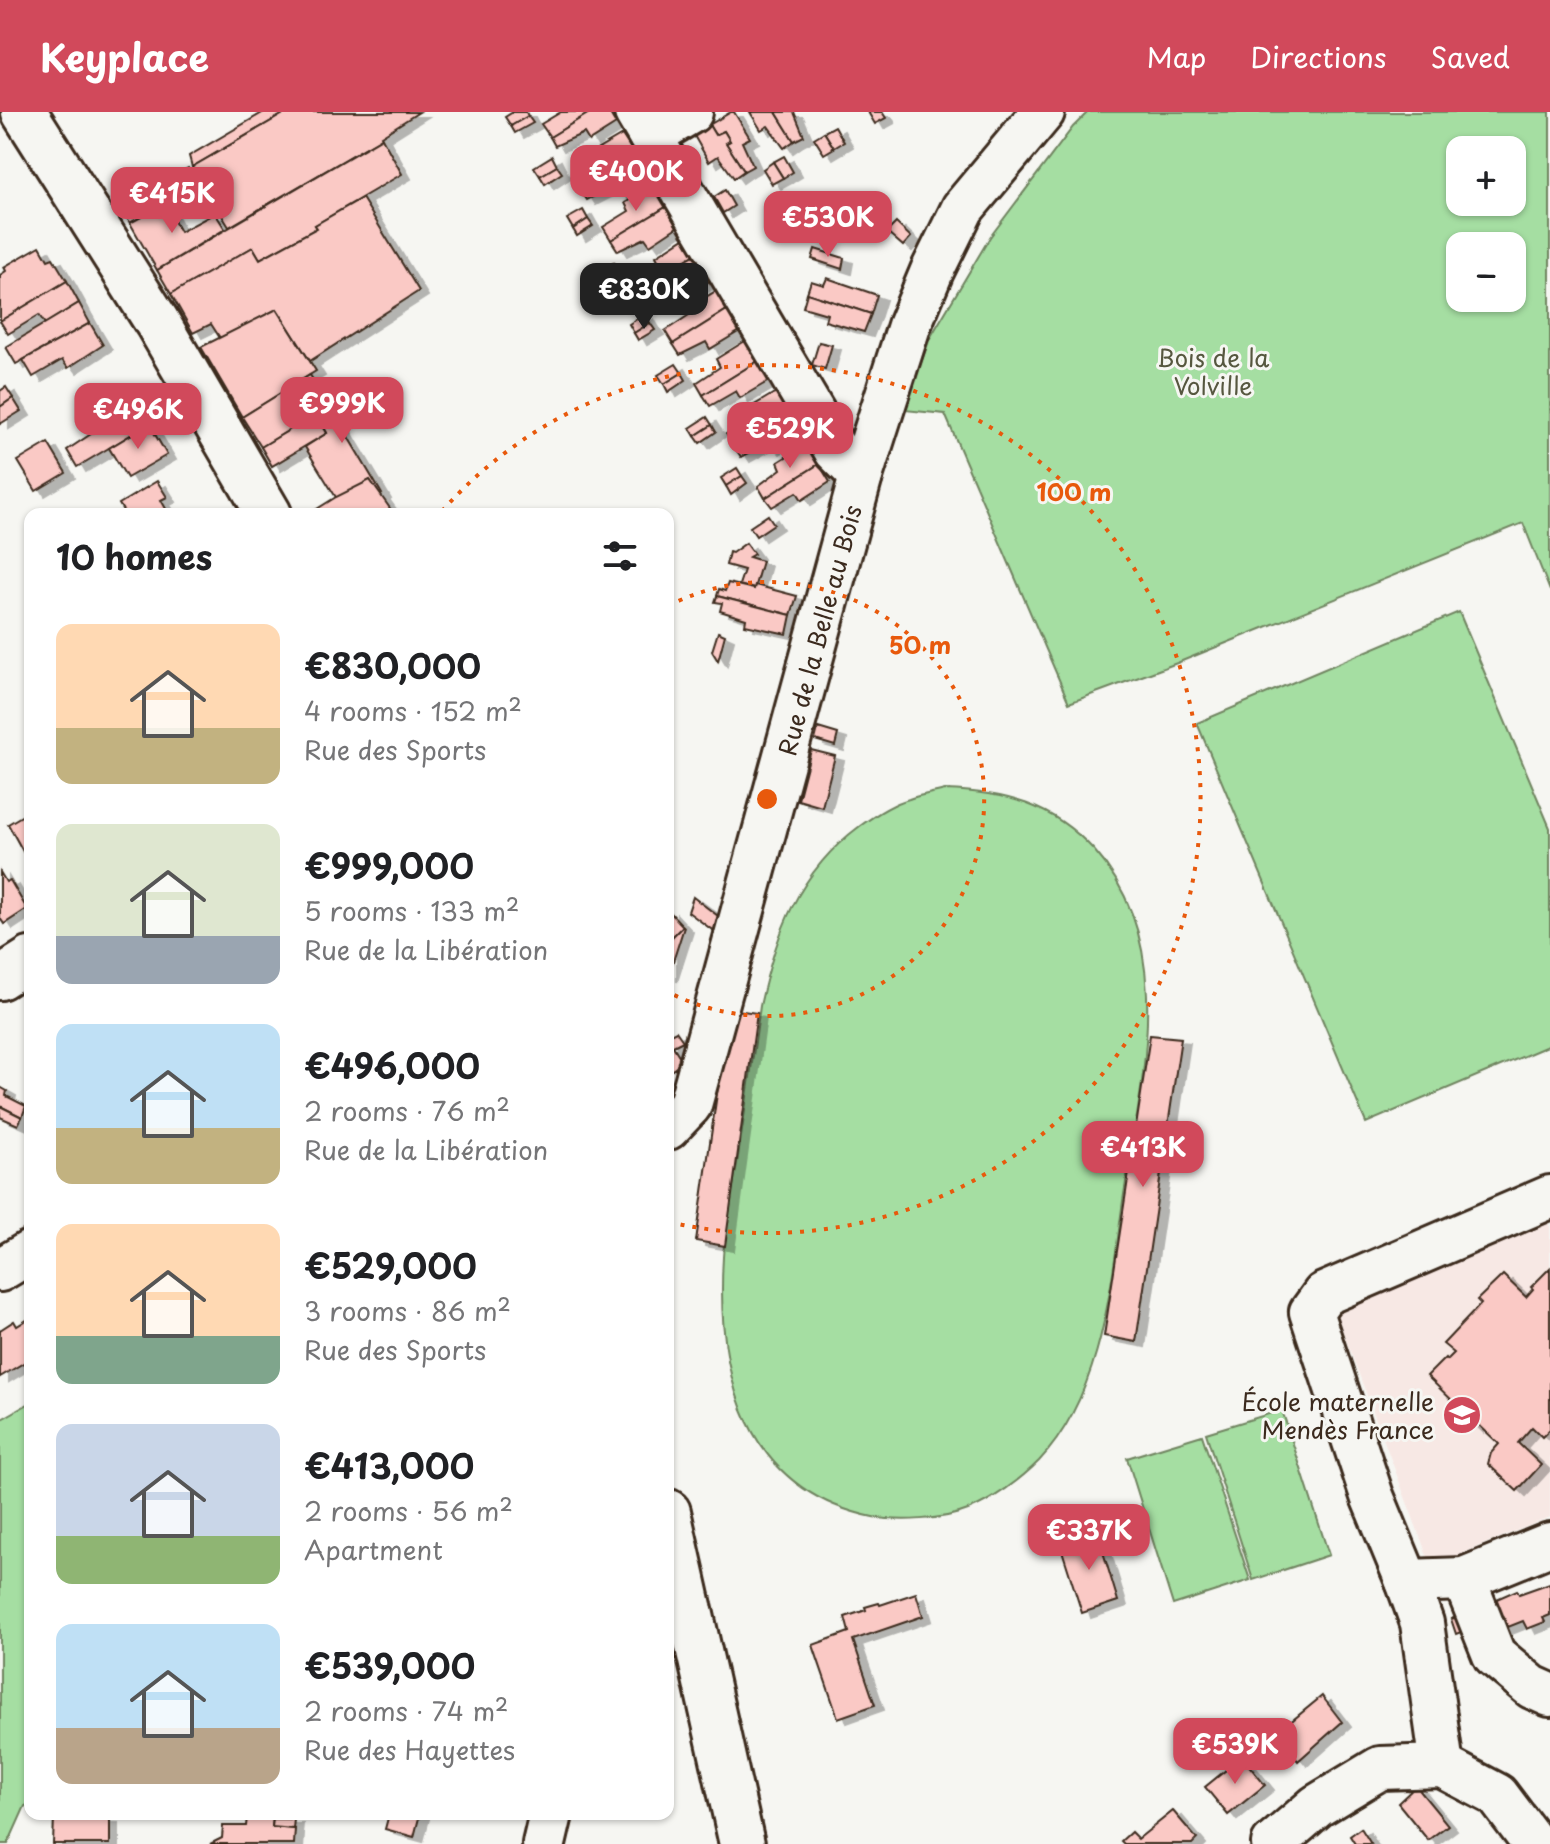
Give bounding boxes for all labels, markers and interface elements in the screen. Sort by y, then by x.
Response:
text: Keyplace [40,28,209,85]
text: Map [1147,35,1206,78]
text: Directions [1250,35,1387,78]
text: Saved [1431,35,1510,78]
map controls [1446,136,1526,312]
button: + [1446,136,1526,216]
pin: €400K [580,145,692,213]
text: €400K [588,151,684,190]
pin: €415K [116,167,228,235]
text: €415K [129,173,215,212]
pin: €530K [772,191,884,259]
text: €530K [782,197,874,236]
button: − [1446,232,1526,312]
pin: €830K [588,263,700,331]
text: €830K [598,269,690,308]
park label: Bois de la Volville [1157,339,1269,403]
pin: €999K [286,377,398,445]
pin: €496K [82,383,194,451]
text: €999K [298,383,386,422]
text: €496K [92,389,184,428]
pin: €529K [734,402,846,470]
text: €529K [745,408,835,447]
text: 100 m [1037,473,1111,509]
street label: Rue de la Belle au Bois [768,501,870,759]
text: 10 homes [56,530,212,582]
icon: filters [598,534,642,578]
text: 50 m [889,626,951,662]
text: €830,000 [304,639,481,691]
icon: home [120,656,216,752]
text: 4 rooms · 152 m² [304,691,522,730]
text: Rue des Sports [304,730,486,769]
centre of rings [753,785,781,813]
text: €999,000 [304,839,474,891]
icon: home [120,856,216,952]
text: 5 rooms · 133 m² [304,891,519,930]
text: Rue de la Libération [304,930,548,969]
text: €496,000 [304,1039,480,1091]
icon: home [120,1056,216,1152]
text: 2 rooms · 76 m² [304,1091,510,1130]
pin: €413K [1087,1121,1199,1189]
text: €413K [1100,1127,1186,1166]
text: Rue de la Libération [304,1130,548,1169]
text: €529,000 [304,1239,477,1291]
icon: home [120,1256,216,1352]
text: 3 rooms · 86 m² [304,1291,511,1330]
text: Rue des Sports [304,1330,486,1369]
place label: École maternelle Mendès France [1242,1383,1434,1447]
school or university icon: École maternelle Mendès France [1441,1394,1483,1436]
text: €413,000 [304,1439,474,1491]
icon: home [120,1456,216,1552]
text: 2 rooms · 56 m² [304,1491,513,1530]
pin: €337K [1033,1504,1145,1572]
text: €337K [1046,1510,1132,1549]
text: Apartment [304,1530,443,1569]
text: €539,000 [304,1639,475,1691]
icon: home [120,1656,216,1752]
text: 2 rooms · 74 m² [304,1691,508,1730]
pin: €539K [1179,1718,1291,1786]
text: €539K [1191,1724,1279,1763]
text: Rue des Hayettes [304,1730,515,1769]

